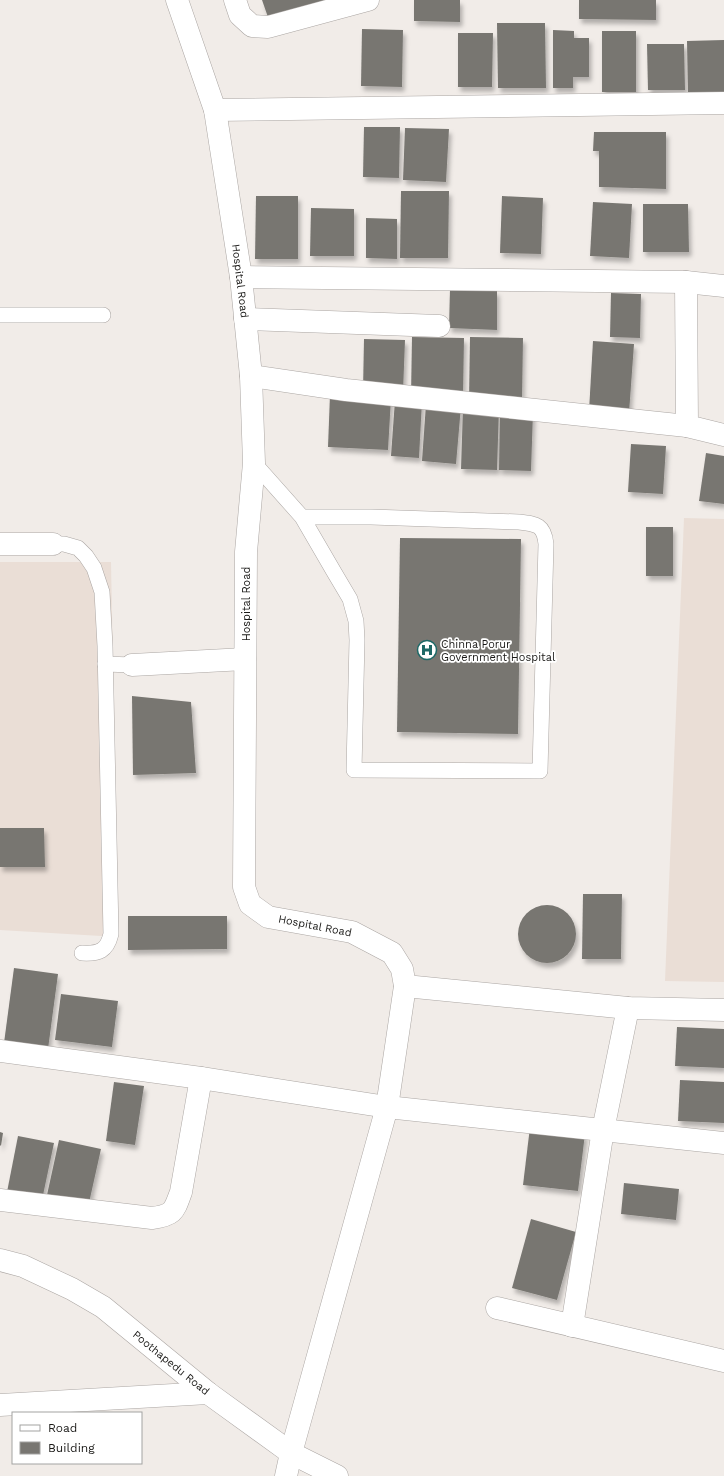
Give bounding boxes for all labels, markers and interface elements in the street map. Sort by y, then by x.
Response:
street label: Hospital Road [229,243,251,319]
street label: Hospital Road [240,567,253,641]
place label: Chinna Porur Government Hospital [441,638,556,664]
hospital icon: Chinna Porur Government Hospital [416,639,438,661]
street label: Hospital Road [277,912,353,940]
street label: Poothapedu Road [130,1328,212,1398]
legend [12,1412,142,1464]
text: Road [48,1421,77,1435]
text: Building [48,1441,95,1455]

